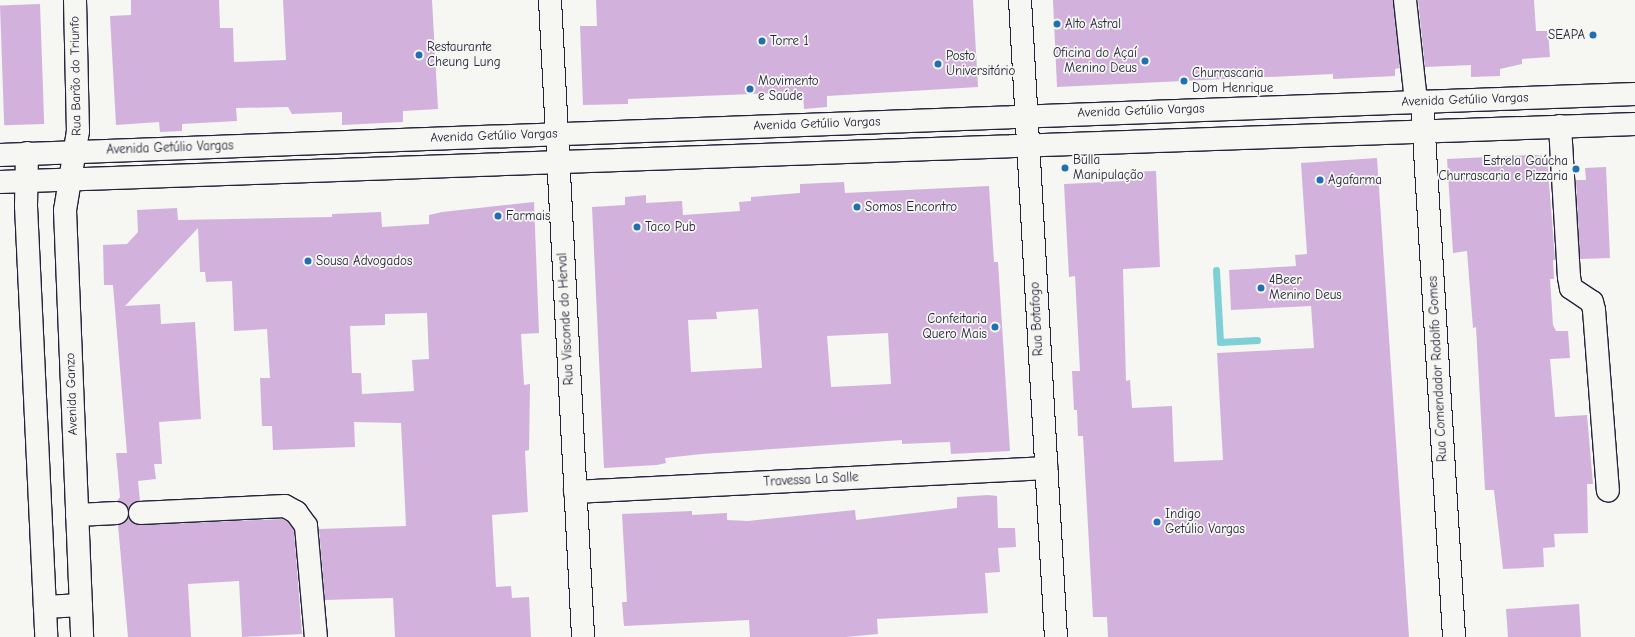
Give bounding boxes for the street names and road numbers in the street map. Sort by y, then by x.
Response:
street label: Rua Barão do Triunfo [67,16,85,136]
street label: Avenida Getúlio Vargas [1401,90,1529,110]
street label: Avenida Getúlio Vargas [1077,101,1205,121]
street label: Avenida Getúlio Vargas [753,114,881,134]
street label: Avenida Getúlio Vargas [430,126,558,146]
street label: Avenida Getúlio Vargas [106,138,234,158]
street label: Rua Visconde do Herval [555,252,577,386]
street label: Rua Comendador Rodolfo Gomes [1425,276,1451,462]
street label: Rua Botafogo [1027,281,1047,357]
street label: Avenida Ganzo [63,352,81,436]
street label: Travessa La Salle [763,470,859,490]

